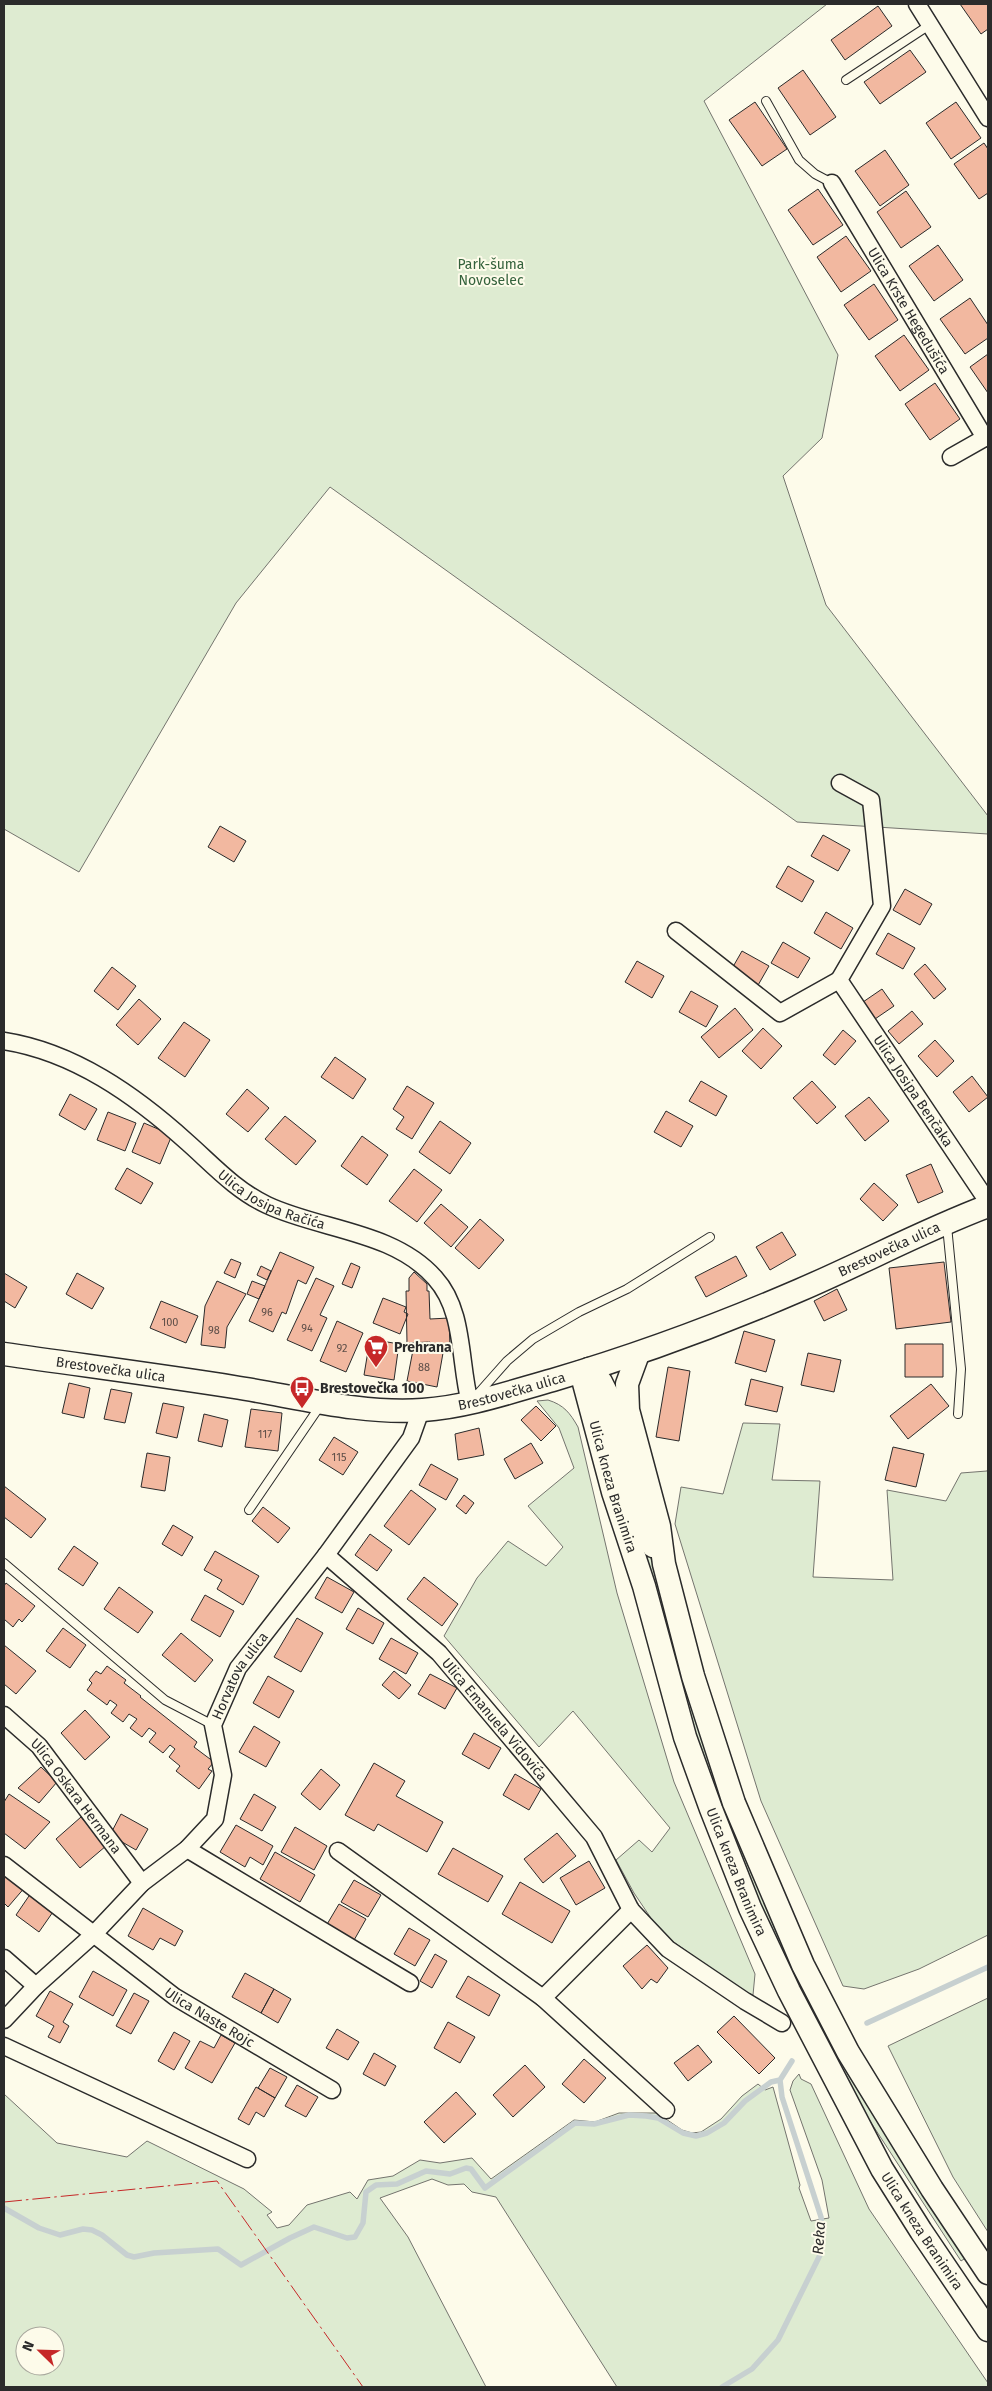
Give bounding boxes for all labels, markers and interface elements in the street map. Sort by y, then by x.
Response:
street label: Ulica Krste Hegedušića [864,244,953,377]
park label: Park-šuma Novoselec [457,256,525,289]
street label: Ulica Josipa Benčaka [870,1032,957,1150]
street label: Ulica Josipa Račića [214,1166,327,1233]
street label: Brestovečka ulica [835,1218,943,1280]
house number: 96 [261,1306,273,1319]
house number: 100 [161,1316,179,1329]
house number: 94 [301,1322,313,1335]
house number: 98 [208,1324,220,1337]
supermarket icon: Prehrana [363,1334,389,1368]
place label: Prehrana [394,1339,452,1356]
house number: 92 [337,1342,347,1355]
street label: Brestovečka ulica [55,1353,167,1385]
house number: 88 [418,1361,430,1374]
street label: Brestovečka ulica [456,1368,567,1414]
bus stop icon: Brestovečka 100 [289,1375,315,1409]
place label: Brestovečka 100 [320,1380,424,1397]
street label: Ulica kneza Branimira [586,1419,641,1555]
house number: 117 [258,1428,272,1441]
house number: 115 [332,1451,347,1464]
street label: Horvatova ulica [208,1629,271,1722]
street label: Ulica Emanuela Vidovića [438,1654,551,1784]
street label: Ulica Oskara Hermana [27,1734,125,1857]
street label: Ulica kneza Branimira [703,1805,770,1939]
street label: Ulica Naste Rojc [161,1983,258,2051]
street label: Ulica kneza Branimira [878,2169,967,2293]
water label: Reka [809,2221,829,2255]
north arrow [15,2326,65,2376]
text: N [19,2339,38,2354]

